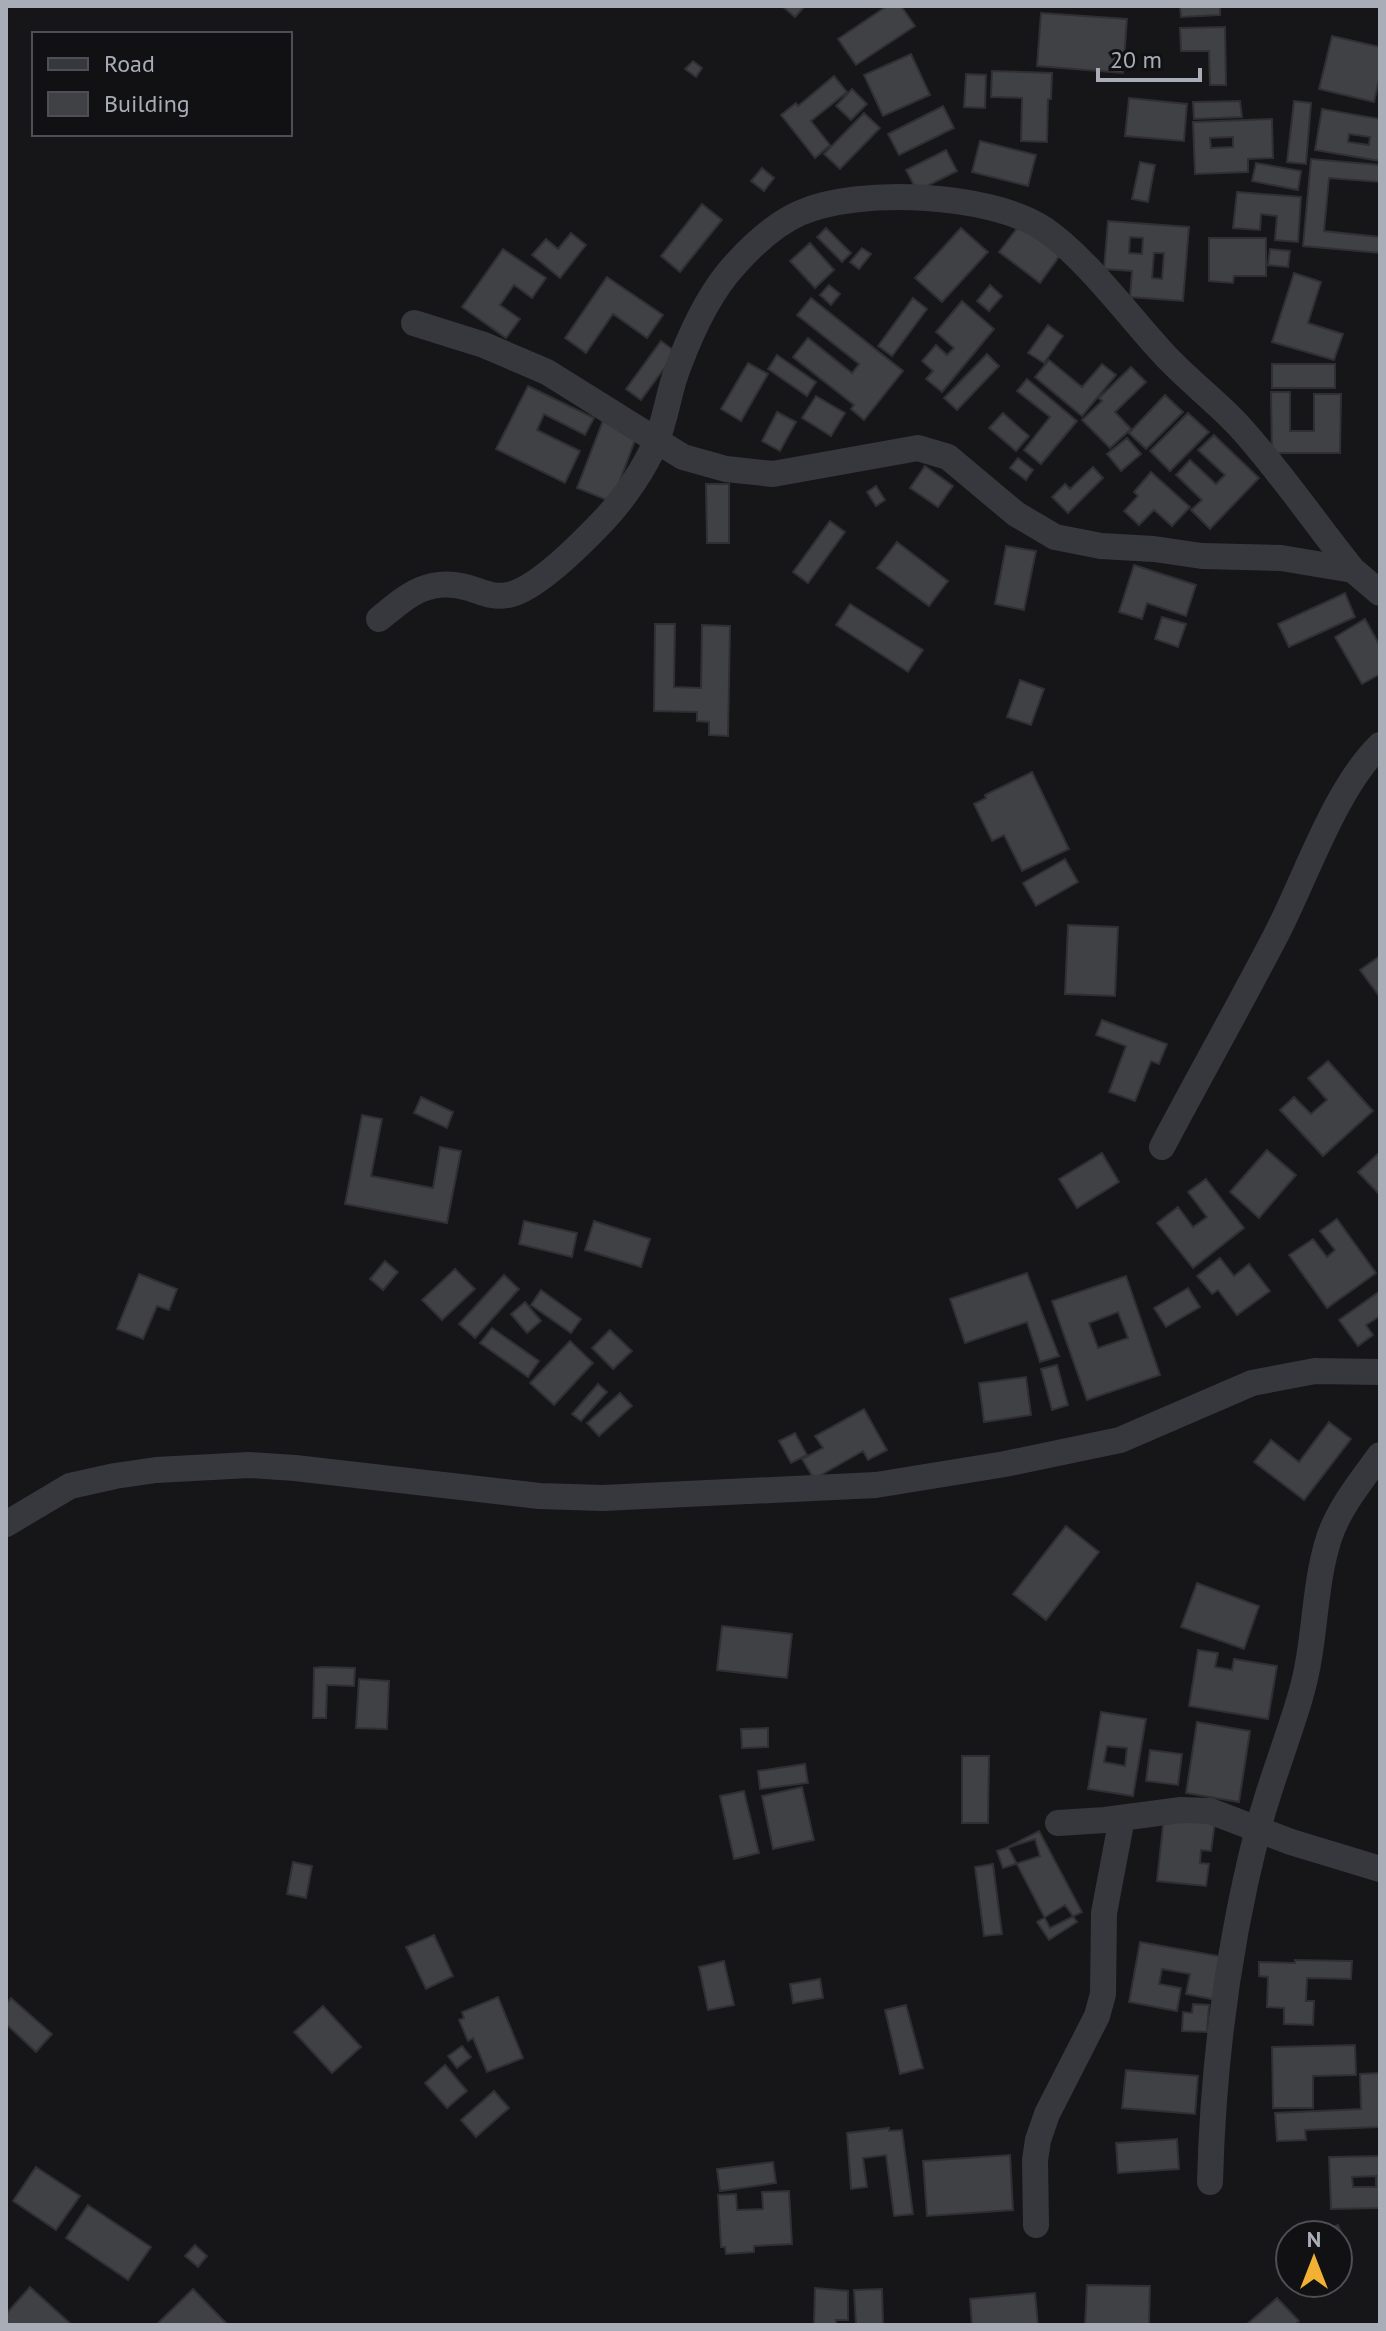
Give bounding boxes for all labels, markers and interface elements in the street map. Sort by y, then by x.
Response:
legend [32,32,292,136]
scale bar [1098,32,1200,82]
text: 20 m [1110,44,1162,75]
text: Road [104,48,155,79]
text: Building [104,88,190,119]
north arrow [1274,2219,1354,2299]
text: N [1307,2225,1321,2253]

